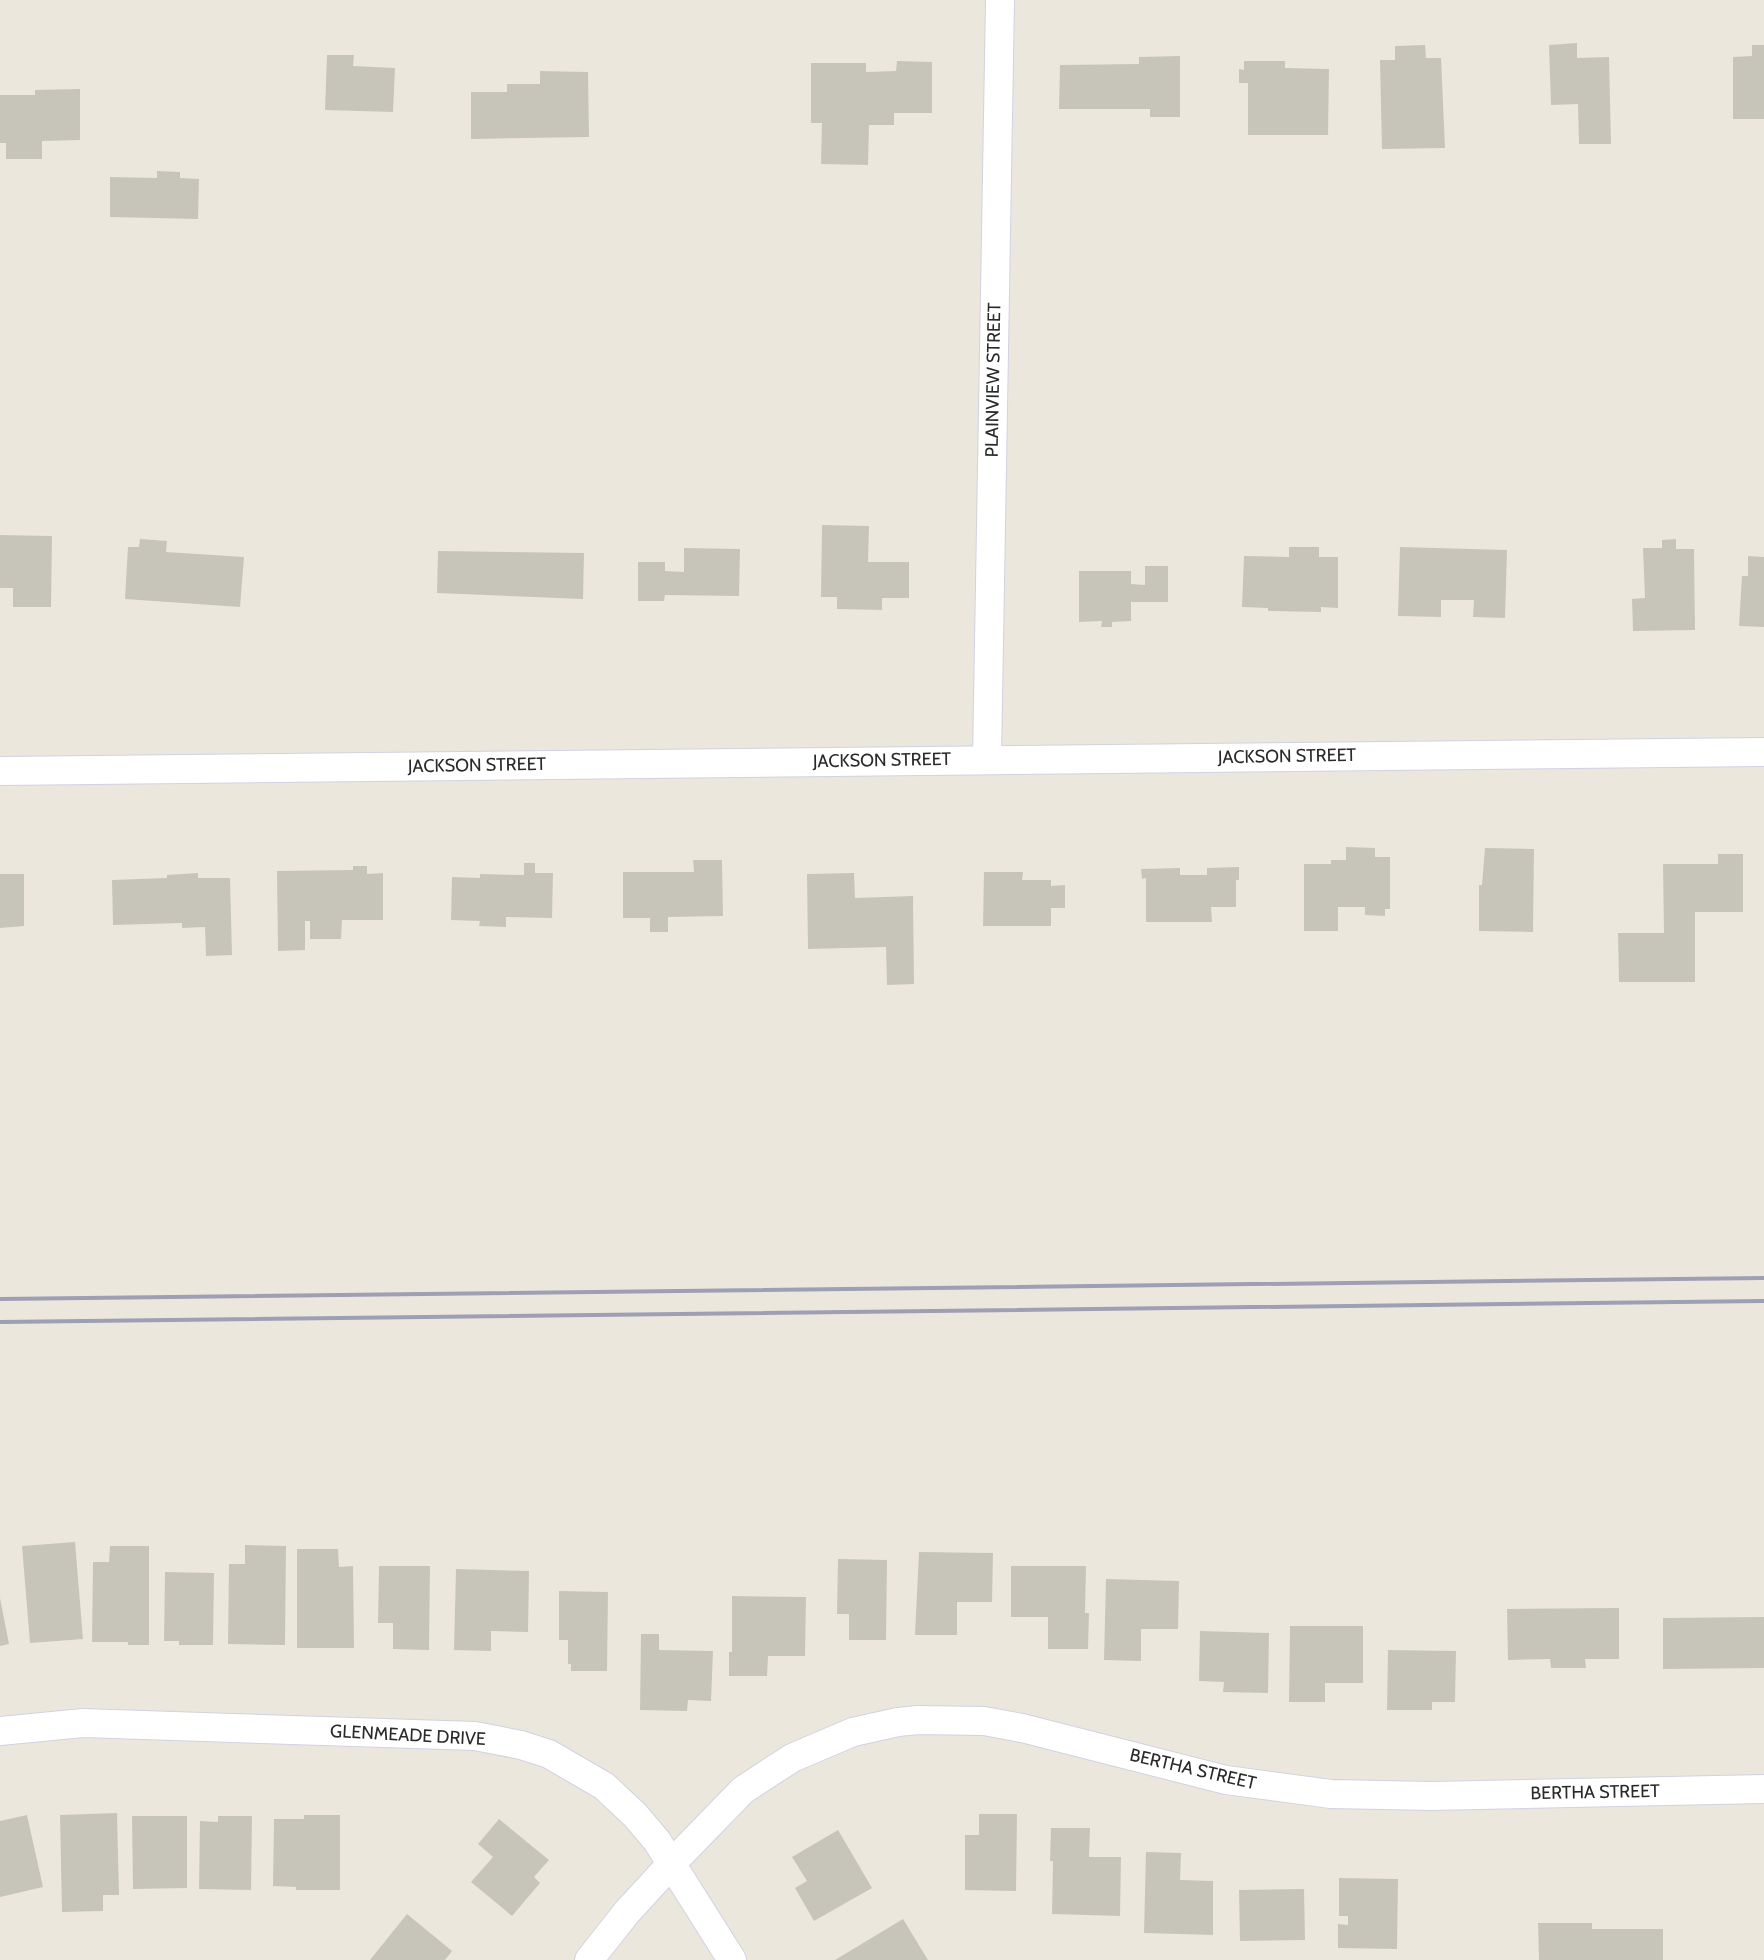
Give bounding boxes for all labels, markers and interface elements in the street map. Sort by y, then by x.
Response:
street label: PLAINVIEW STREET [981,302,1005,458]
street label: JACKSON STREET [1217,744,1357,768]
street label: JACKSON STREET [812,748,952,772]
street label: JACKSON STREET [407,753,547,777]
street label: GLENMEADE DRIVE [330,1720,486,1750]
street label: BERTHA STREET [1128,1744,1259,1794]
street label: BERTHA STREET [1530,1780,1660,1804]

